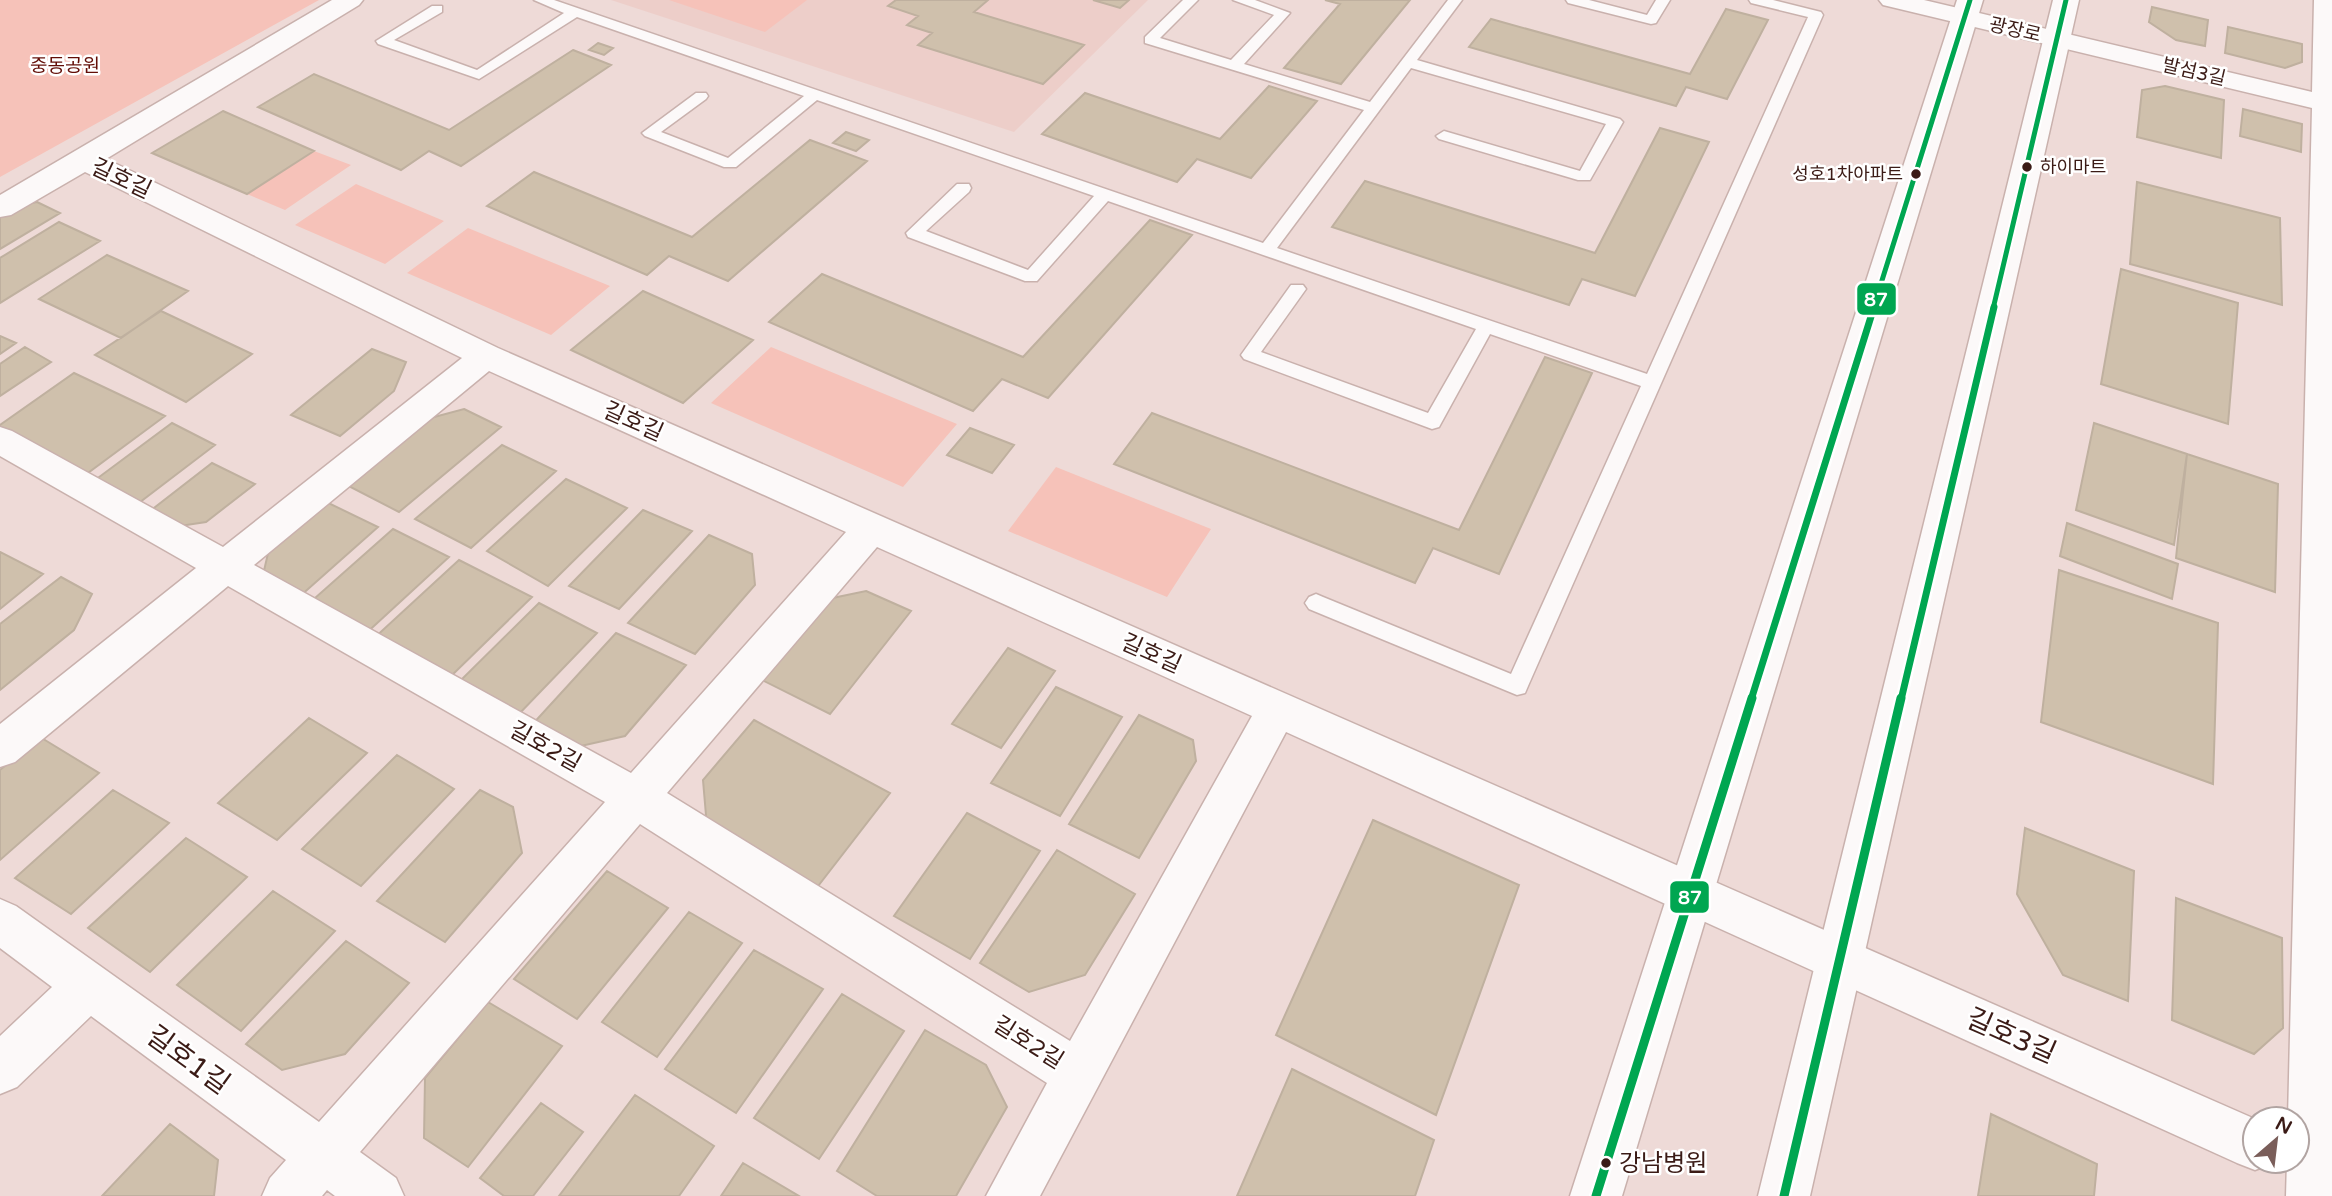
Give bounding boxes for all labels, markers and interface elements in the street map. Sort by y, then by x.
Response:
street label: 광장로 [1987,13,2043,47]
street label: 발섬3길 [2160,54,2228,90]
park label: 중동공원 [30,55,100,77]
street label: 길호길 [86,153,156,205]
place label: 하이마트 [2040,156,2106,178]
marker: 하이마트 [2020,160,2034,174]
place label: 성호1차아파트 [1792,163,1903,185]
marker: 성호1차아파트 [1909,167,1923,181]
line badge: 87 [1856,282,1897,316]
text: 87 [1864,289,1888,311]
street label: 길호길 [598,396,668,448]
street label: 길호길 [1116,628,1186,680]
street label: 길호2길 [504,716,586,778]
line badge: 87 [1669,880,1710,914]
text: 87 [1678,887,1702,909]
street label: 길호3길 [1961,1001,2061,1071]
street label: 길호2길 [988,1010,1068,1076]
street label: 길호1길 [140,1018,236,1102]
north arrow [2241,1105,2311,1175]
text: N [2272,1113,2295,1139]
place label: 강남병원 [1619,1149,1707,1178]
marker: 강남병원 [1599,1156,1613,1170]

